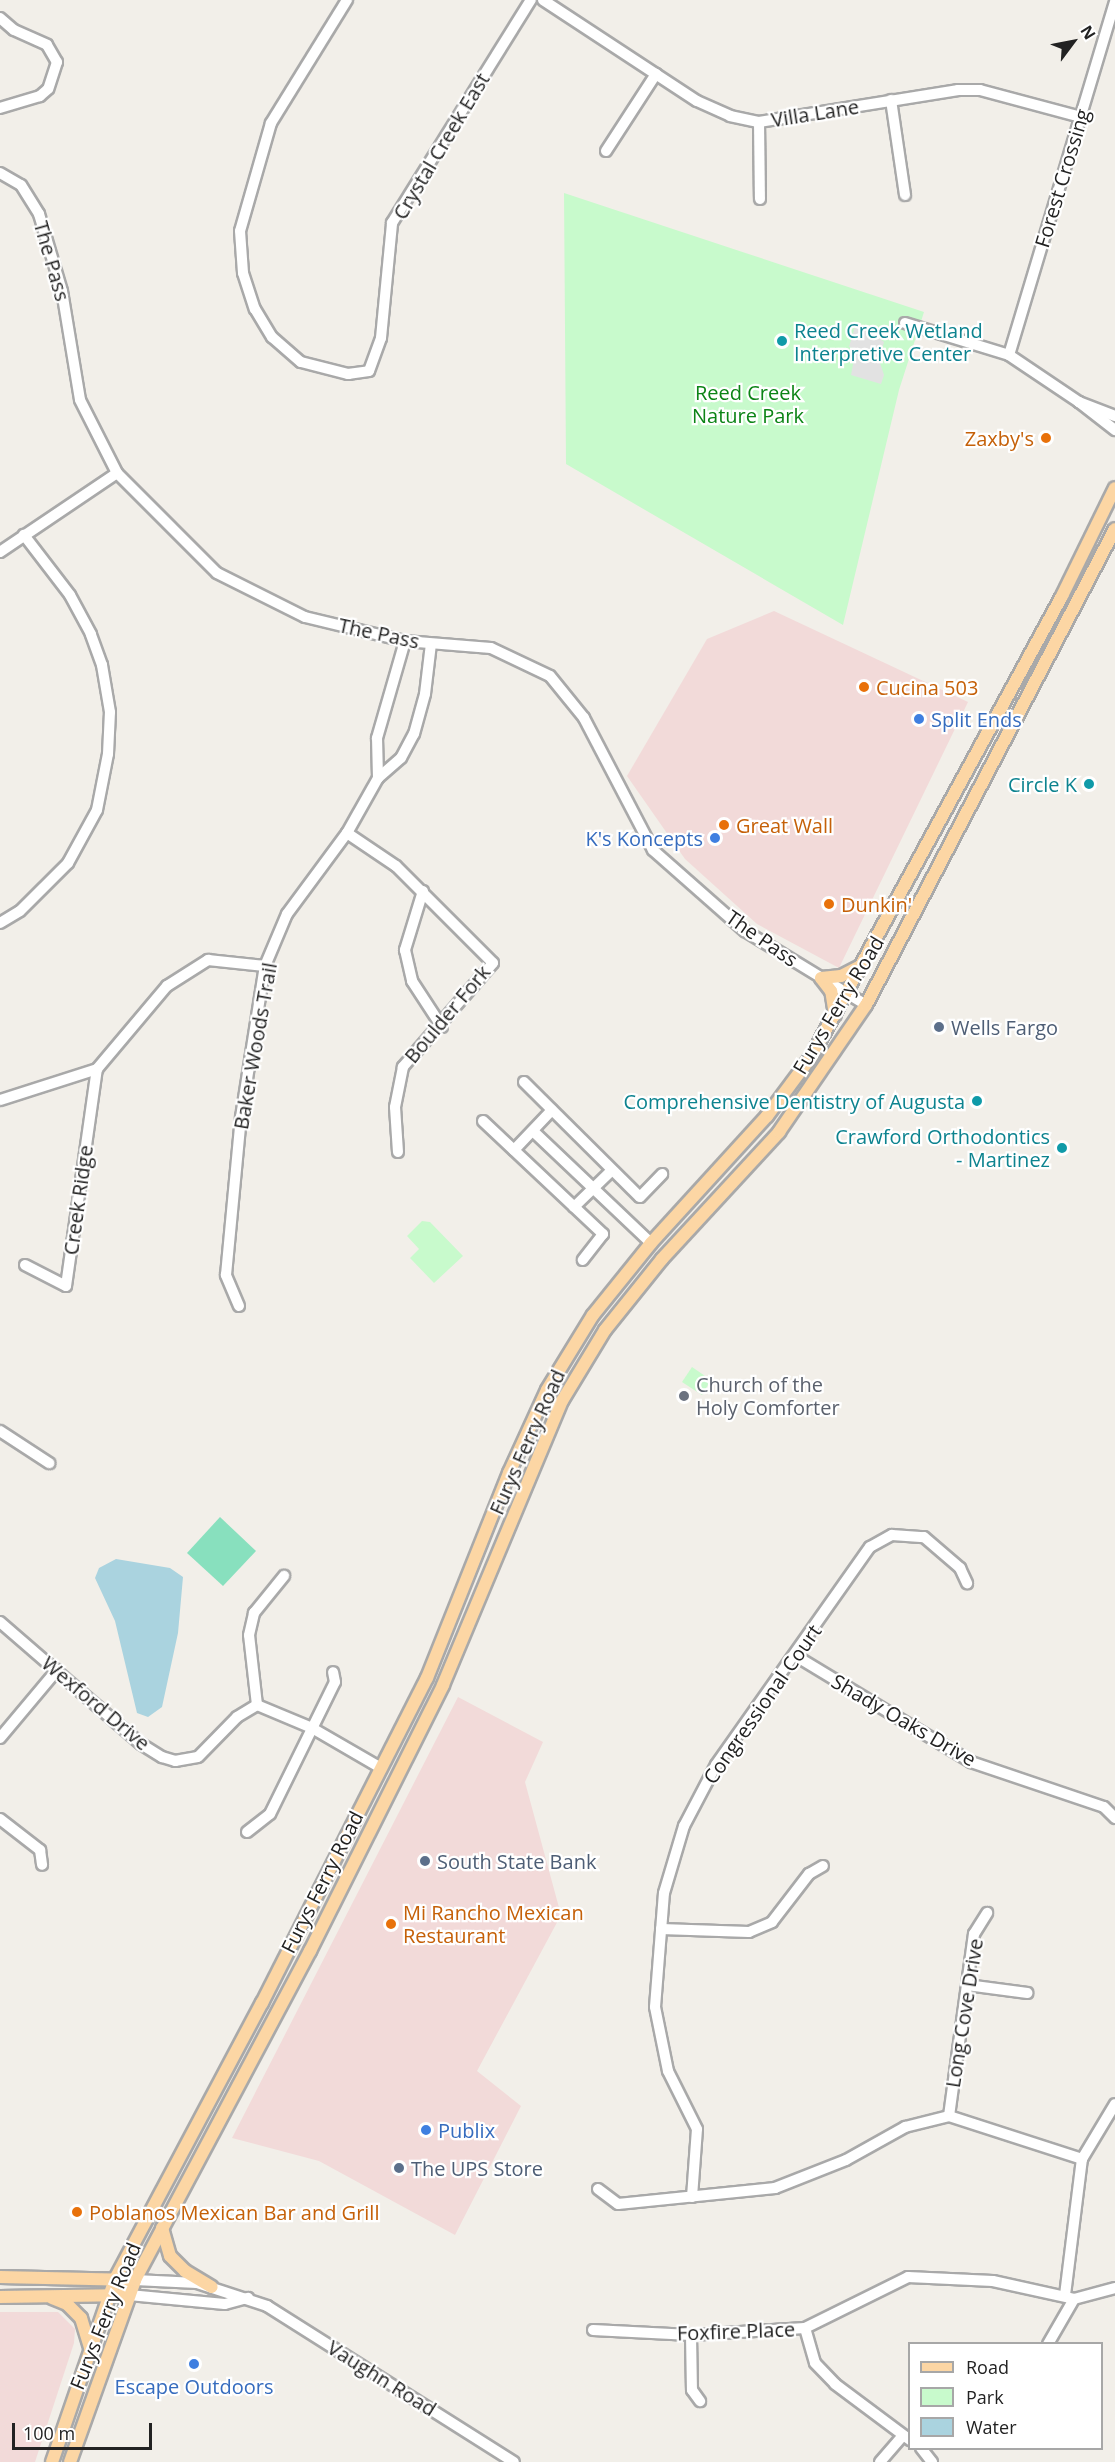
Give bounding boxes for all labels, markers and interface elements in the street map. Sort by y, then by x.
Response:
north arrow [1043,12,1103,72]
text: N [1075,21,1101,44]
street label: Crystal Creek East [388,68,494,224]
street label: Villa Lane [769,94,861,132]
street label: Forest Crossing [1030,106,1094,250]
street label: The Pass [29,218,75,304]
place label: Reed Creek Wetland Interpretive Center [794,318,983,365]
marker: Reed Creek Wetland Interpretive Center [775,334,789,348]
park label: Reed Creek Nature Park [692,381,804,428]
place label: Zaxby's [965,426,1034,450]
marker: Zaxby's [1039,431,1053,445]
street label: The Pass [336,613,422,653]
place label: Cucina 503 [876,675,978,699]
marker: Cucina 503 [857,680,871,694]
place label: Split Ends [931,707,1022,731]
marker: Split Ends [912,712,926,726]
place label: Circle K [1008,772,1077,796]
marker: Circle K [1082,777,1096,791]
place label: Great Wall [736,813,833,837]
marker: Great Wall [717,818,731,832]
place label: K's Koncepts [585,826,703,850]
marker: K's Koncepts [708,831,722,845]
place label: Dunkin' [841,892,912,916]
marker: Dunkin' [822,897,836,911]
street label: The Pass [722,905,802,971]
street label: Furys Ferry Road [787,932,889,1078]
street label: Boulder Fork [399,960,495,1068]
street label: Baker Woods Trail [229,961,281,1131]
place label: Wells Fargo [951,1015,1058,1039]
marker: Wells Fargo [932,1020,946,1034]
place label: Comprehensive Dentistry of Augusta [623,1089,965,1113]
marker: Comprehensive Dentistry of Augusta [970,1094,984,1108]
place label: Crawford Orthodontics - Martinez [835,1124,1050,1171]
marker: Crawford Orthodontics - Martinez [1055,1141,1069,1155]
street label: Creek Ridge [58,1144,98,1256]
street label: Furys Ferry Road [484,1366,570,1518]
place label: Church of the Holy Comforter [696,1372,840,1419]
marker: Church of the Holy Comforter [677,1389,691,1403]
street label: Congressional Court [698,1620,826,1788]
street label: Wexford Drive [37,1651,155,1755]
street label: Shady Oaks Drive [828,1669,980,1771]
street label: Furys Ferry Road [276,1807,368,1957]
place label: South State Bank [437,1849,596,1873]
marker: South State Bank [418,1854,432,1868]
place label: Mi Rancho Mexican Restaurant [403,1900,584,1947]
marker: Mi Rancho Mexican Restaurant [384,1917,398,1931]
street label: Long Cove Drive [940,1937,988,2089]
place label: Publix [438,2118,495,2142]
marker: Publix [419,2123,433,2137]
place label: The UPS Store [411,2156,543,2180]
marker: The UPS Store [392,2161,406,2175]
place label: Poblanos Mexican Bar and Grill [89,2200,379,2224]
marker: Poblanos Mexican Bar and Grill [70,2205,84,2219]
street label: Furys Ferry Road [65,2239,145,2393]
street label: Foxfire Place [677,2317,795,2345]
street label: Vaughn Road [323,2335,441,2421]
legend [908,2342,1103,2450]
text: Road [966,2355,1009,2379]
marker: Escape Outdoors [187,2357,201,2371]
place label: Escape Outdoors [115,2374,273,2398]
text: Park [966,2385,1004,2409]
scale bar [15,2411,154,2449]
text: Water [966,2415,1017,2439]
text: 100 m [23,2421,75,2445]

